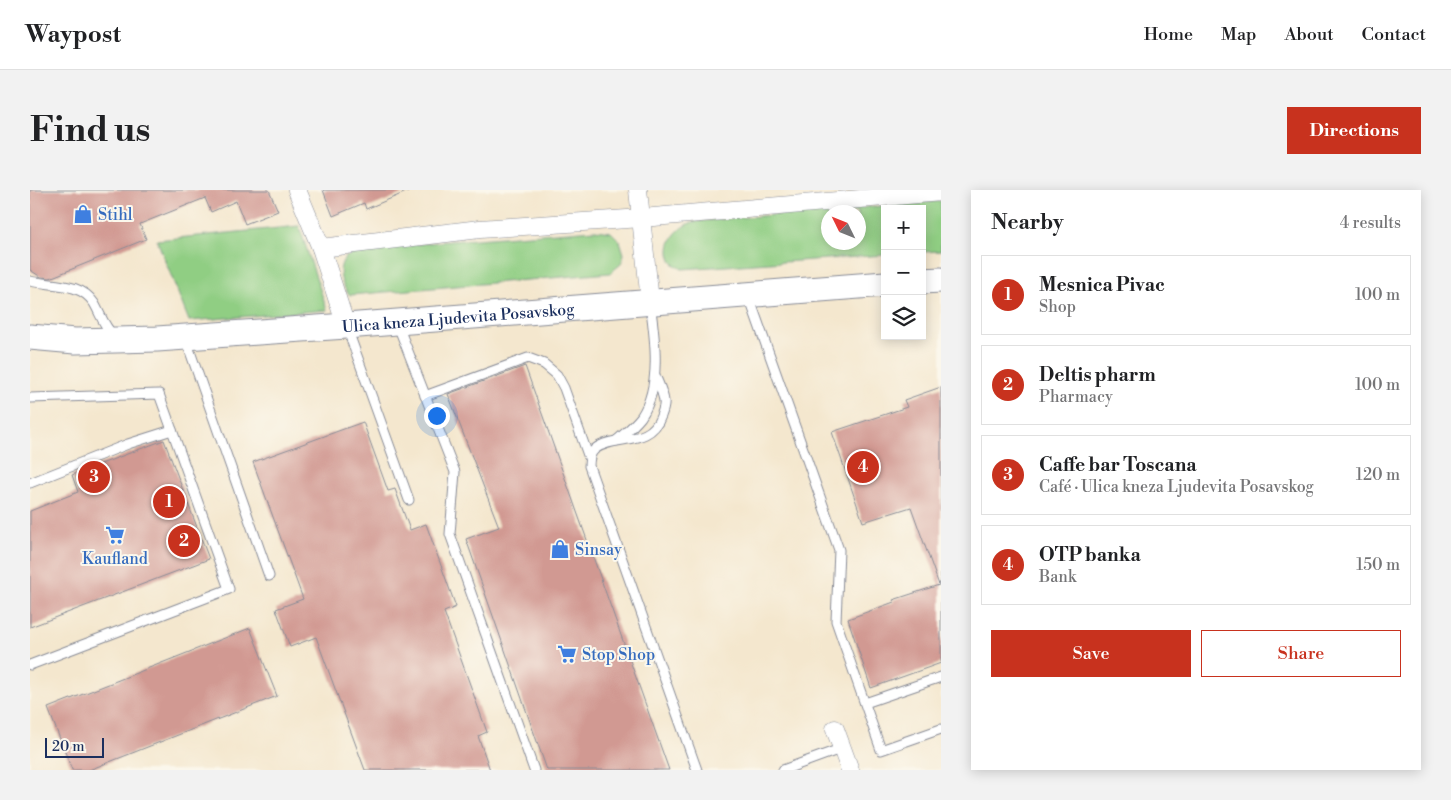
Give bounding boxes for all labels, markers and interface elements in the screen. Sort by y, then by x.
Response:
text: Waypost [25,20,121,50]
text: Home [1144,23,1193,46]
text: Map [1221,23,1257,46]
text: About [1285,23,1334,46]
text: Contact [1362,23,1426,46]
button: Directions [1287,107,1421,154]
text: Find us [30,109,150,152]
shop icon: Stihl [72,203,94,225]
place label: Stihl [98,205,133,225]
north arrow [821,205,866,250]
map controls [881,205,926,340]
button: + [881,205,926,250]
text: Nearby [991,210,1064,236]
text: 4 results [1340,213,1401,233]
button: − [881,250,926,295]
text: Mesnica Pivac [1039,273,1165,297]
text: 1 [1004,285,1012,305]
text: 100 m [1355,285,1400,305]
button: layers [881,295,926,340]
text: Shop [1039,297,1076,317]
street label: Ulica kneza Ljudevita Posavskog [341,299,576,337]
text: Deltis pharm [1039,363,1156,387]
text: 2 [1003,375,1013,395]
text: 100 m [1355,375,1400,395]
text: Pharmacy [1039,387,1113,407]
your location [424,403,450,429]
pin: 4 [847,448,879,486]
text: Caffe bar Toscana [1039,453,1197,477]
pin: 3 [78,458,110,496]
text: 3 [1003,465,1013,485]
text: 120 m [1356,465,1400,485]
text: Café · Ulica kneza Ljudevita Posavskog [1039,477,1314,497]
pin: 1 [153,483,185,521]
pin: 2 [168,522,200,560]
supermarket icon: Kaufland [104,524,126,546]
shop icon: Sinsay [549,538,571,560]
place label: Sinsay [575,540,622,560]
text: OTP banka [1039,543,1141,567]
place label: Kaufland [82,549,148,569]
text: 4 [1003,555,1013,575]
text: 150 m [1356,555,1400,575]
text: Bank [1039,567,1076,587]
button: Save [991,630,1191,677]
button: Share [1201,630,1401,677]
supermarket icon: Stop Shop [556,643,578,665]
place label: Stop Shop [582,645,655,665]
scale bar [45,735,104,758]
text: 20 m [52,738,84,756]

